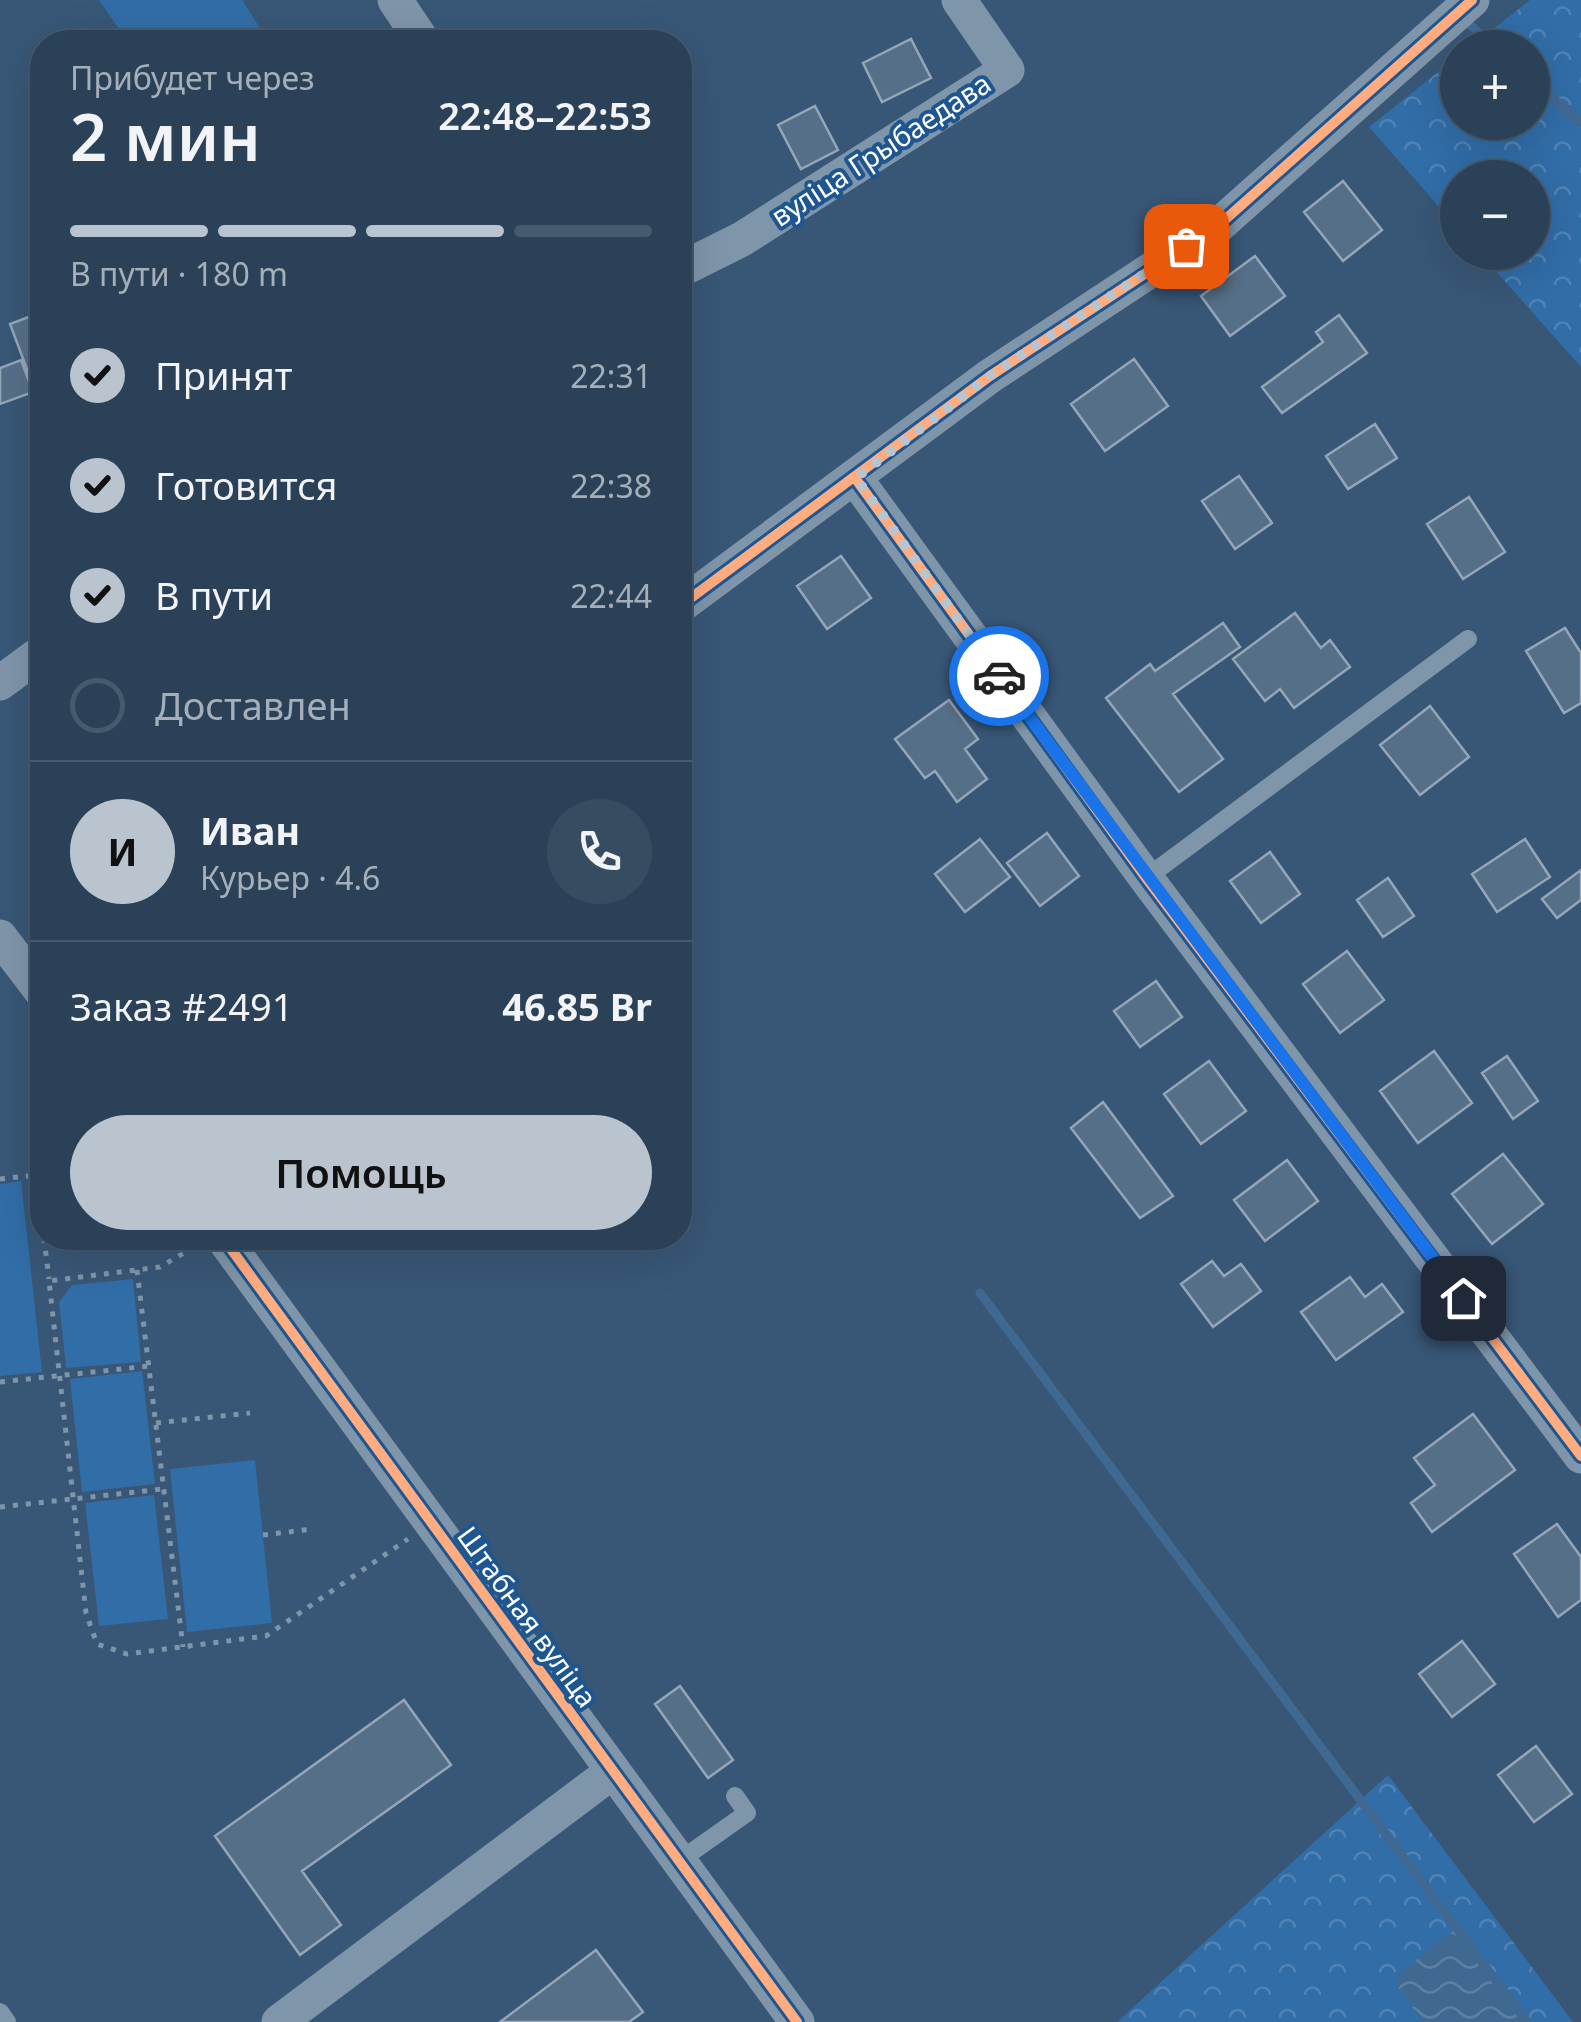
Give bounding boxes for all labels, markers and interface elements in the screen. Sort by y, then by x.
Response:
map controls [1440,30,1550,270]
button: + [1440,30,1550,140]
text: Прибудет через [70,56,315,99]
street label: вуліца Грыбаедава [763,64,998,235]
text: 22:48–22:53 [438,89,652,141]
text: 2 мин [70,92,261,180]
button: − [1440,160,1550,270]
pin [1144,204,1229,289]
icon: bag [1159,219,1214,274]
text: В пути · 180 m [70,252,288,295]
icon: check [70,348,125,403]
text: Принят [155,349,292,401]
text: 22:31 [570,354,652,397]
icon: check [70,458,125,513]
text: Готовится [155,459,337,511]
text: 22:38 [570,464,652,507]
icon: check [70,568,125,623]
text: В пути [155,569,273,621]
text: 22:44 [570,574,652,617]
courier [949,626,1049,726]
icon: car [972,649,1027,704]
text: Доставлен [155,679,351,731]
button: phone [547,799,652,904]
text: Иван [200,804,300,856]
text: И [107,825,138,877]
text: Курьер · 4.6 [200,856,380,899]
text: Заказ #2491 [70,980,294,1032]
text: 46.85 Br [502,980,652,1032]
button: Помощь [70,1115,652,1230]
pin [1421,1256,1506,1341]
icon: home [1436,1271,1491,1326]
street label: Штабная вуліца [449,1518,606,1715]

